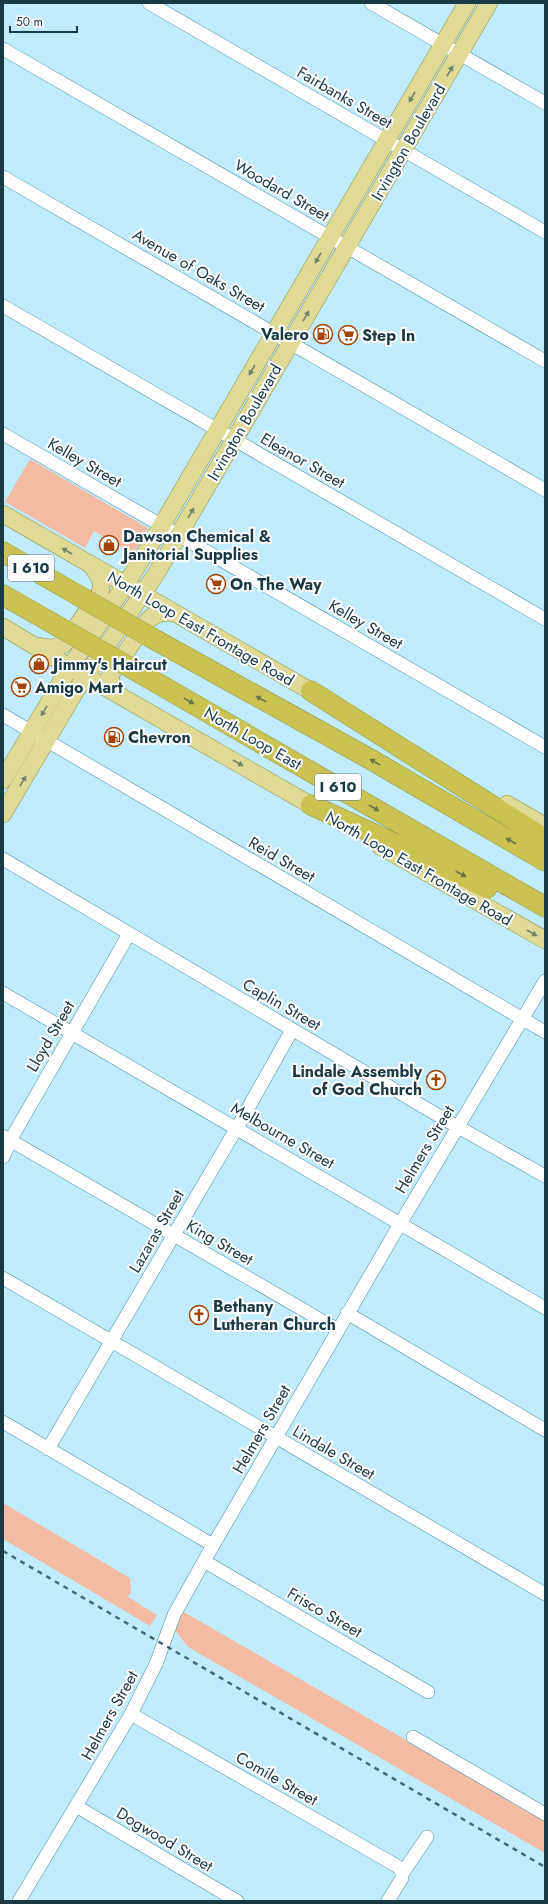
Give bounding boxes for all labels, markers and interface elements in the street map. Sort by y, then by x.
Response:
scale bar [10,8,77,34]
text: 50 m [16,13,43,31]
street label: Fairbanks Street [293,61,397,134]
one-way arrow [446,65,453,76]
street label: Irvington Boulevard [366,80,451,205]
one-way arrow [408,91,415,103]
street label: Woodard Street [230,154,334,227]
street label: Avenue of Oaks Street [128,223,269,318]
one-way arrow [314,252,321,264]
one-way arrow [303,310,310,322]
place label: Valero [260,323,309,346]
fuel station icon: Valero [312,323,334,345]
supermarket icon: Step In [337,324,359,346]
place label: Step In [362,324,415,347]
street label: Irvington Boulevard [202,360,287,485]
one-way arrow [249,364,256,376]
street label: Eleanor Street [256,427,349,494]
street label: Kelley Street [43,432,126,493]
one-way arrow [188,507,195,519]
place label: Dawson Chemical & Janitorial Supplies [120,525,271,566]
shop icon: Dawson Chemical & Janitorial Supplies [98,534,120,556]
one-way arrow [61,548,73,555]
road number: I 610 [8,555,54,581]
street label: North Loop East Frontage Road [103,565,298,691]
supermarket icon: On The Way [205,573,227,595]
place label: On The Way [230,573,322,596]
street label: Kelley Street [324,594,407,655]
shop icon: Jimmy's Haircut [28,653,50,675]
place label: Jimmy's Haircut [50,653,168,676]
supermarket icon: Amigo Mart [10,676,32,698]
place label: Amigo Mart [34,676,124,699]
one-way arrow [255,695,267,702]
one-way arrow [183,698,195,705]
street label: North Loop East [200,701,306,776]
one-way arrow [40,705,47,717]
fuel station icon: Chevron [103,726,125,748]
place label: Chevron [128,726,191,749]
one-way arrow [369,758,381,765]
one-way arrow [232,760,244,767]
road number: I 610 [315,774,361,800]
one-way arrow [20,775,27,787]
street label: North Loop East Frontage Road [321,805,516,931]
one-way arrow [368,805,380,812]
street label: Reid Street [244,831,319,888]
one-way arrow [505,838,517,845]
one-way arrow [455,871,466,878]
one-way arrow [526,929,538,936]
street label: Caplin Street [238,973,325,1036]
street label: Lloyd Street [21,996,80,1076]
place label: Lindale Assembly of God Church [292,1060,423,1101]
church icon: Lindale Assembly of God Church [425,1069,447,1091]
street label: Melbourne Street [227,1096,339,1175]
street label: Helmers Street [389,1101,460,1198]
street label: Lazaras Street [123,1185,190,1277]
street label: King Street [182,1214,258,1271]
place label: Bethany Lutheran Church [213,1295,336,1336]
church icon: Bethany Lutheran Church [188,1304,210,1326]
street label: Helmers Street [227,1380,296,1478]
street label: Lindale Street [288,1420,379,1485]
street label: Frisco Street [283,1582,367,1643]
street label: Helmers Street [75,1666,144,1764]
street label: Comile Street [231,1746,322,1811]
street label: Dogwood Street [112,1802,217,1877]

